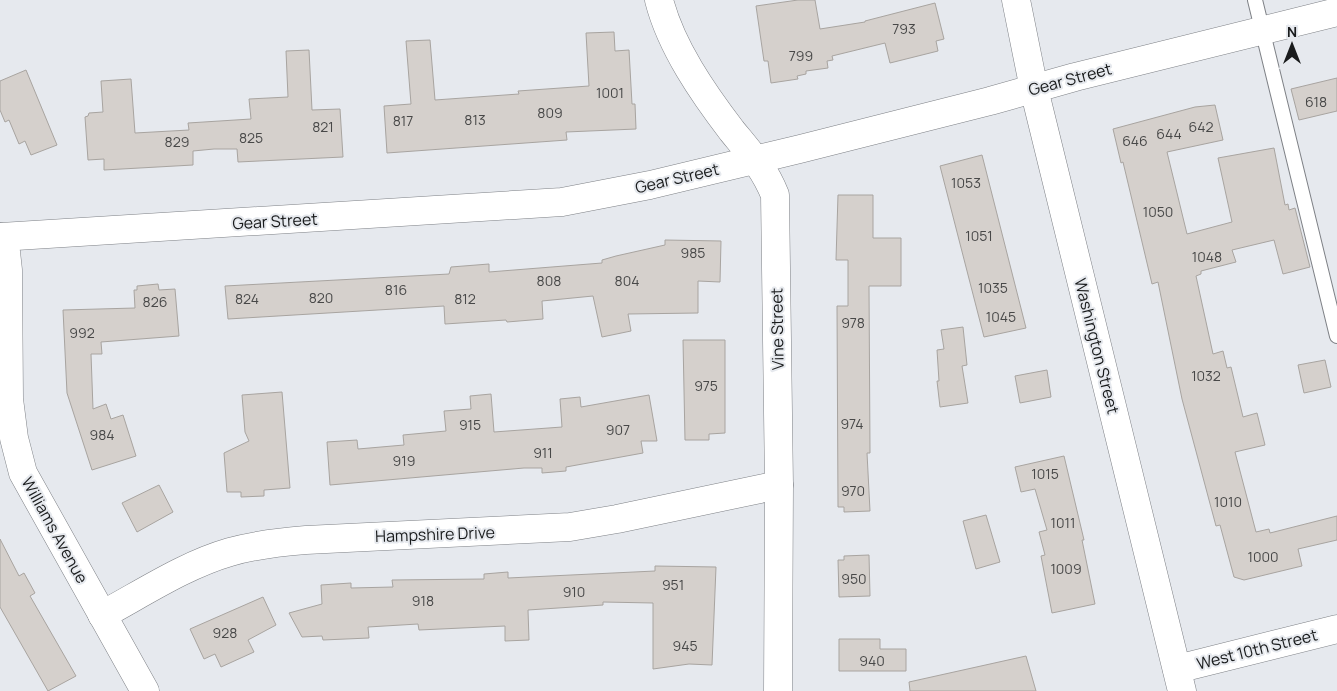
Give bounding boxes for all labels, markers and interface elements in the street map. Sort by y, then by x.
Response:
house number: 793 [892,19,916,38]
north arrow [1267,20,1317,70]
text: N [1287,22,1297,41]
house number: 799 [789,46,813,65]
street label: Gear Street [1026,57,1114,101]
house number: 1001 [596,83,624,102]
house number: 618 [1305,92,1327,111]
house number: 809 [537,103,563,122]
house number: 813 [464,110,486,129]
house number: 817 [393,111,413,130]
house number: 821 [312,117,334,136]
house number: 642 [1189,117,1213,136]
house number: 644 [1156,124,1182,143]
house number: 825 [239,128,263,147]
house number: 646 [1122,131,1148,150]
house number: 829 [165,132,189,151]
street label: Gear Street [633,158,721,198]
house number: 1053 [951,173,981,192]
house number: 1050 [1143,202,1173,221]
street label: Gear Street [232,208,318,234]
house number: 1051 [965,226,993,245]
house number: 985 [681,243,705,262]
house number: 1048 [1192,247,1222,266]
house number: 808 [537,271,561,290]
house number: 804 [615,271,639,290]
street label: Washington Street [1070,276,1124,416]
house number: 1035 [978,278,1008,297]
house number: 816 [385,280,407,299]
house number: 820 [309,288,333,307]
street label: Vine Street [765,288,789,370]
house number: 824 [235,289,259,308]
house number: 812 [454,289,476,308]
house number: 826 [143,292,167,311]
house number: 1045 [986,307,1016,326]
house number: 978 [841,313,865,332]
house number: 992 [69,323,95,342]
house number: 1032 [1191,366,1221,385]
house number: 975 [694,376,718,395]
house number: 974 [840,414,864,433]
house number: 915 [459,415,481,434]
house number: 907 [606,420,630,439]
house number: 984 [89,425,115,444]
house number: 911 [533,443,553,462]
house number: 919 [393,451,415,470]
house number: 1015 [1031,464,1059,483]
street label: Williams Avenue [17,473,93,587]
house number: 970 [841,481,865,500]
house number: 1010 [1214,492,1242,511]
house number: 1011 [1051,513,1075,532]
street label: Hampshire Drive [375,521,495,547]
house number: 1000 [1247,547,1279,566]
house number: 1009 [1050,559,1082,578]
house number: 950 [841,569,867,588]
house number: 951 [662,575,684,594]
house number: 910 [563,582,585,601]
house number: 918 [412,591,434,610]
house number: 928 [213,623,237,642]
street label: West 10th Street [1194,623,1320,675]
house number: 945 [672,636,698,655]
house number: 940 [859,651,885,670]

